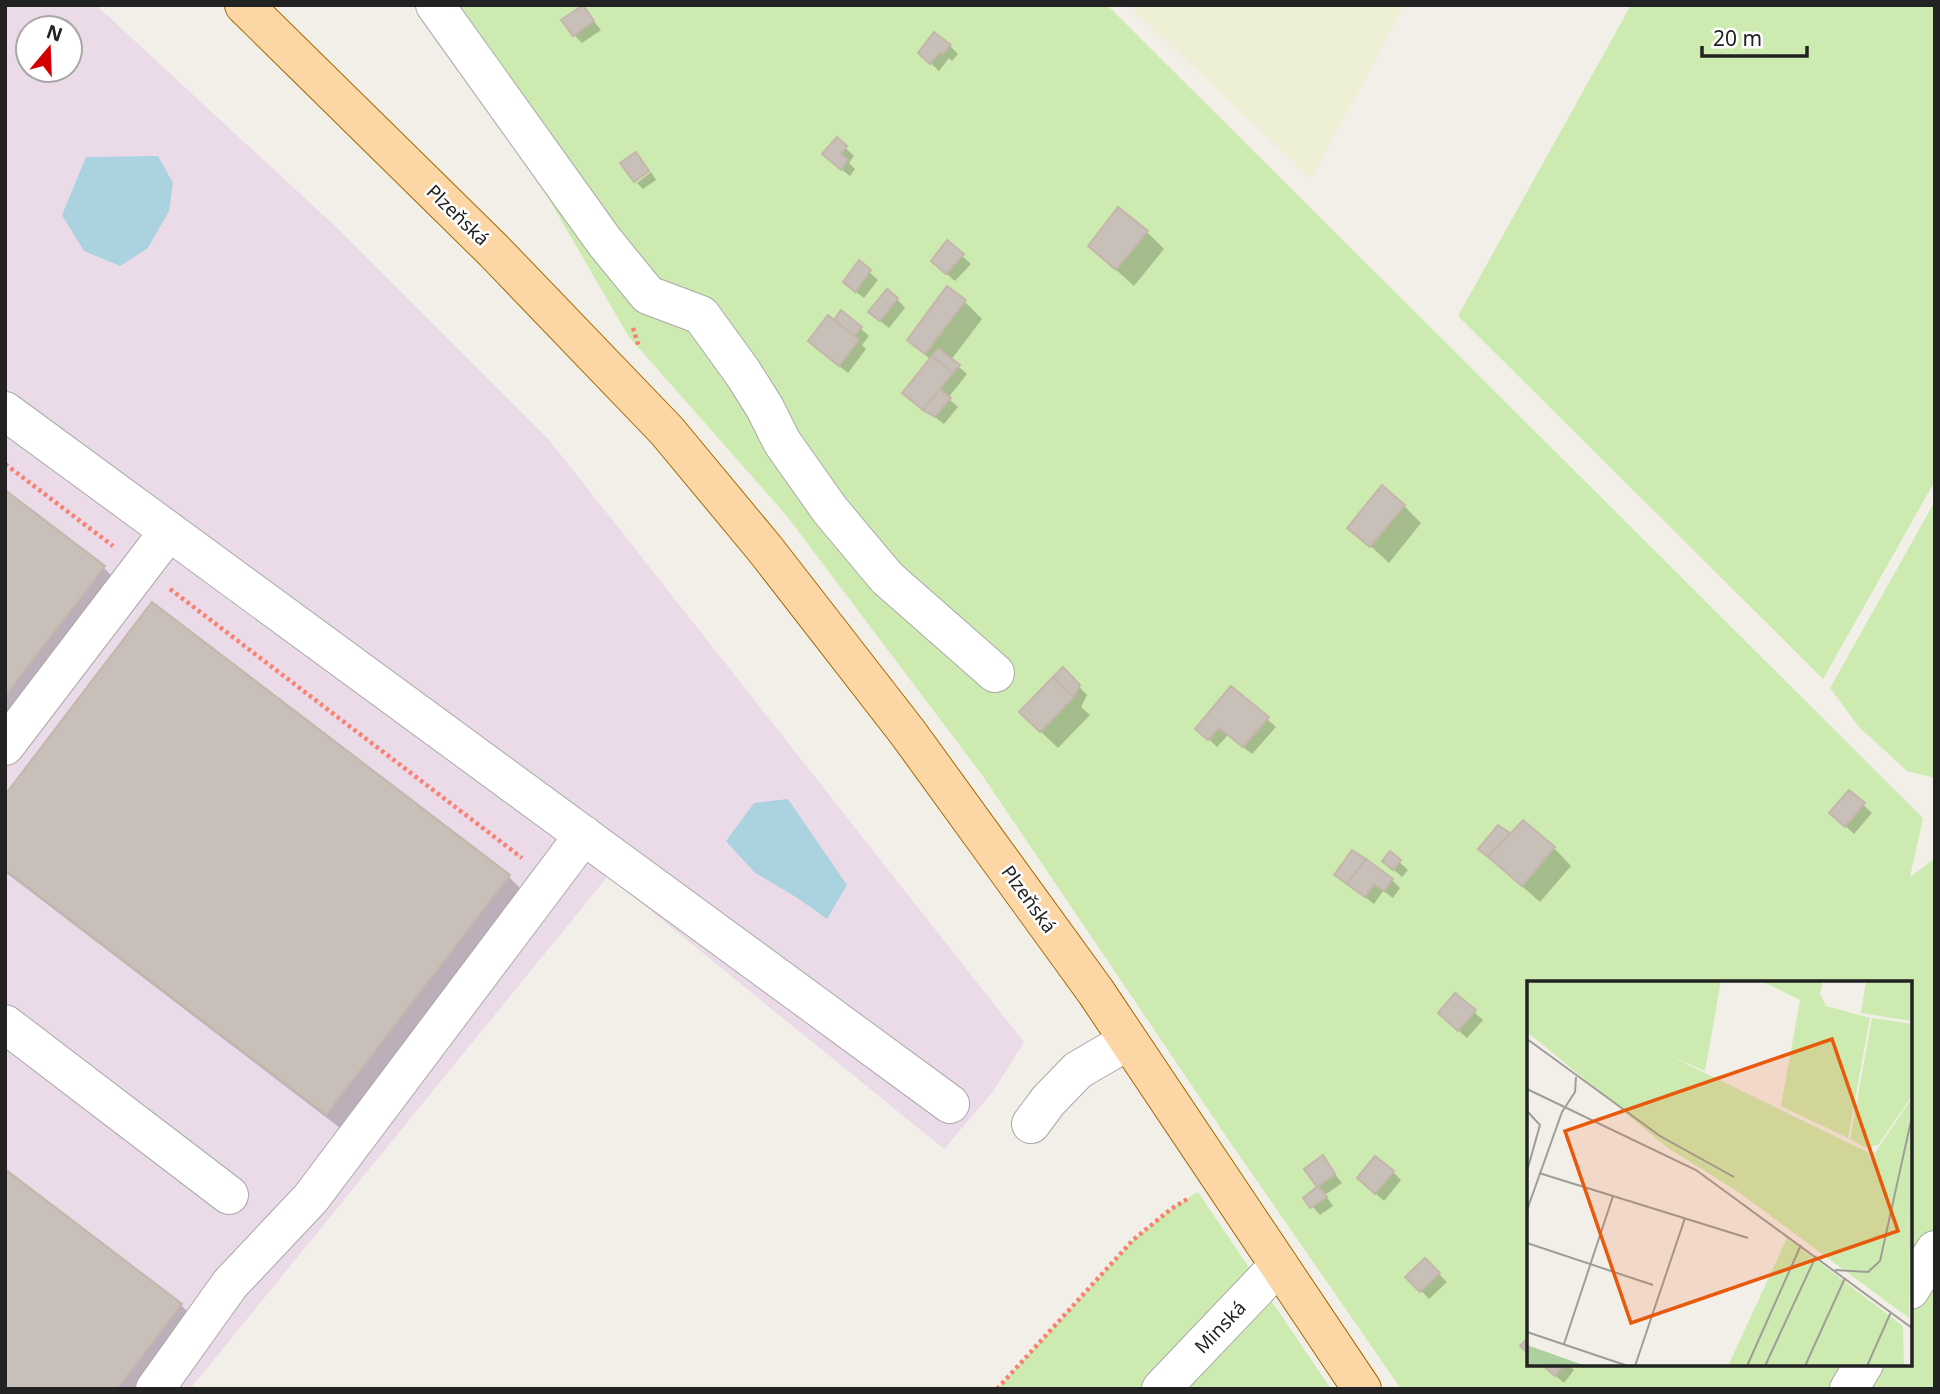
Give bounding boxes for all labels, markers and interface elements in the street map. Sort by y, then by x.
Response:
north arrow [14,14,84,84]
scale bar [1702,14,1807,58]
text: N [43,18,66,48]
text: 20 m [1713,24,1762,52]
street label: Plzeňská [421,179,495,251]
street label: Plzeňská [996,860,1062,938]
inset map [1527,981,1912,1366]
street label: Minská [1188,1295,1252,1359]

